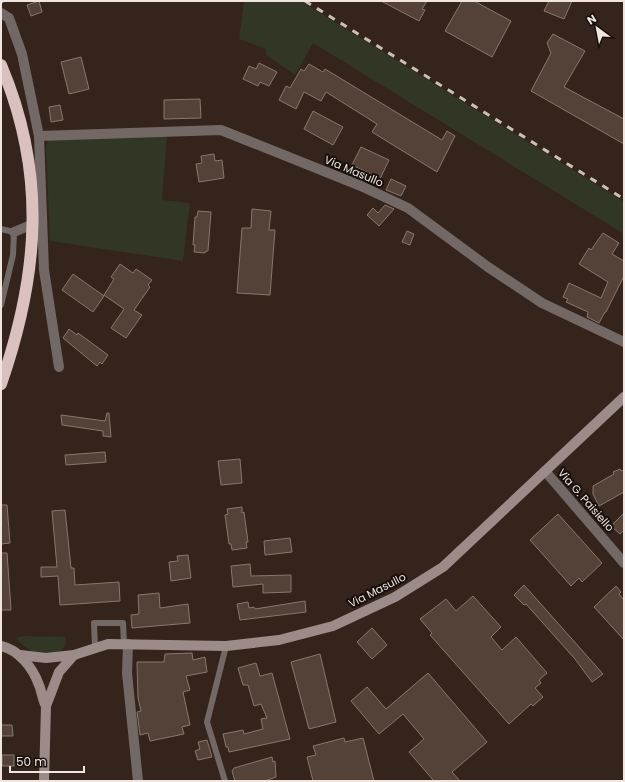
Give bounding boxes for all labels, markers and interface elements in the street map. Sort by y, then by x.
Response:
north arrow [577,8,617,48]
text: N [584,11,599,28]
street label: Via Masullo [322,151,386,191]
street label: Via G. Paisiello [554,465,618,535]
street label: Via Masullo [345,569,409,611]
scale bar [10,748,84,774]
text: 50 m [16,753,47,770]

